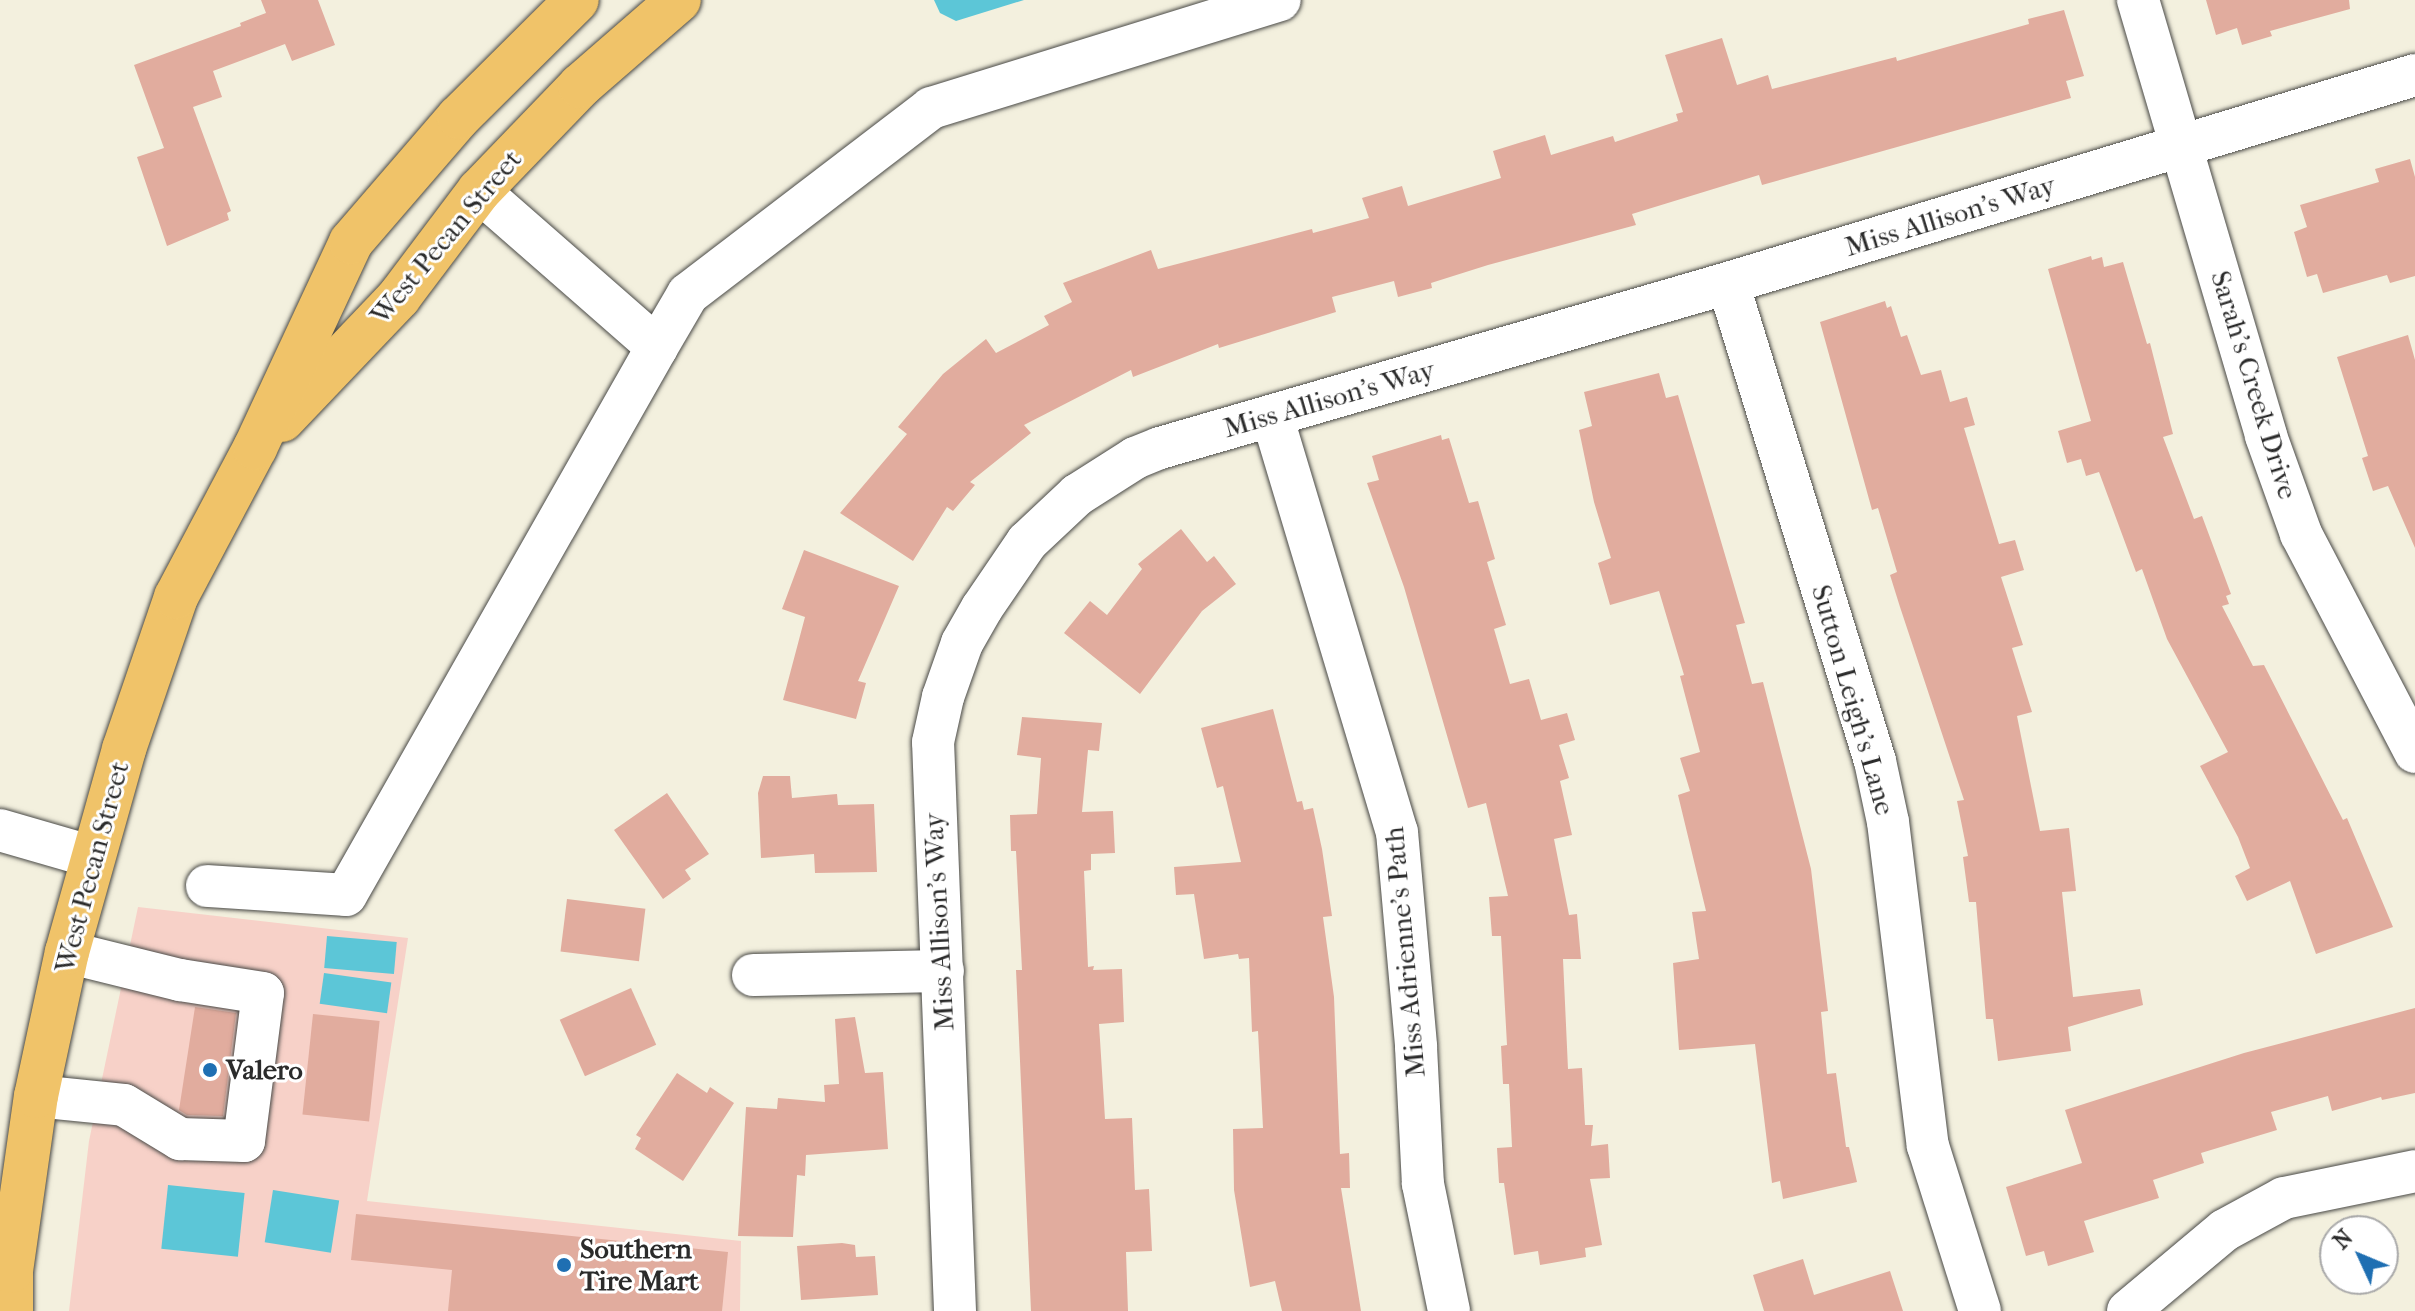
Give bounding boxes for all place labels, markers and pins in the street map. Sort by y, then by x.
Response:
place label: Valero [226,1053,303,1087]
marker: Valero [201,1061,219,1079]
place label: Southern Tire Mart [580,1232,699,1298]
marker: Southern Tire Mart [555,1256,573,1274]

